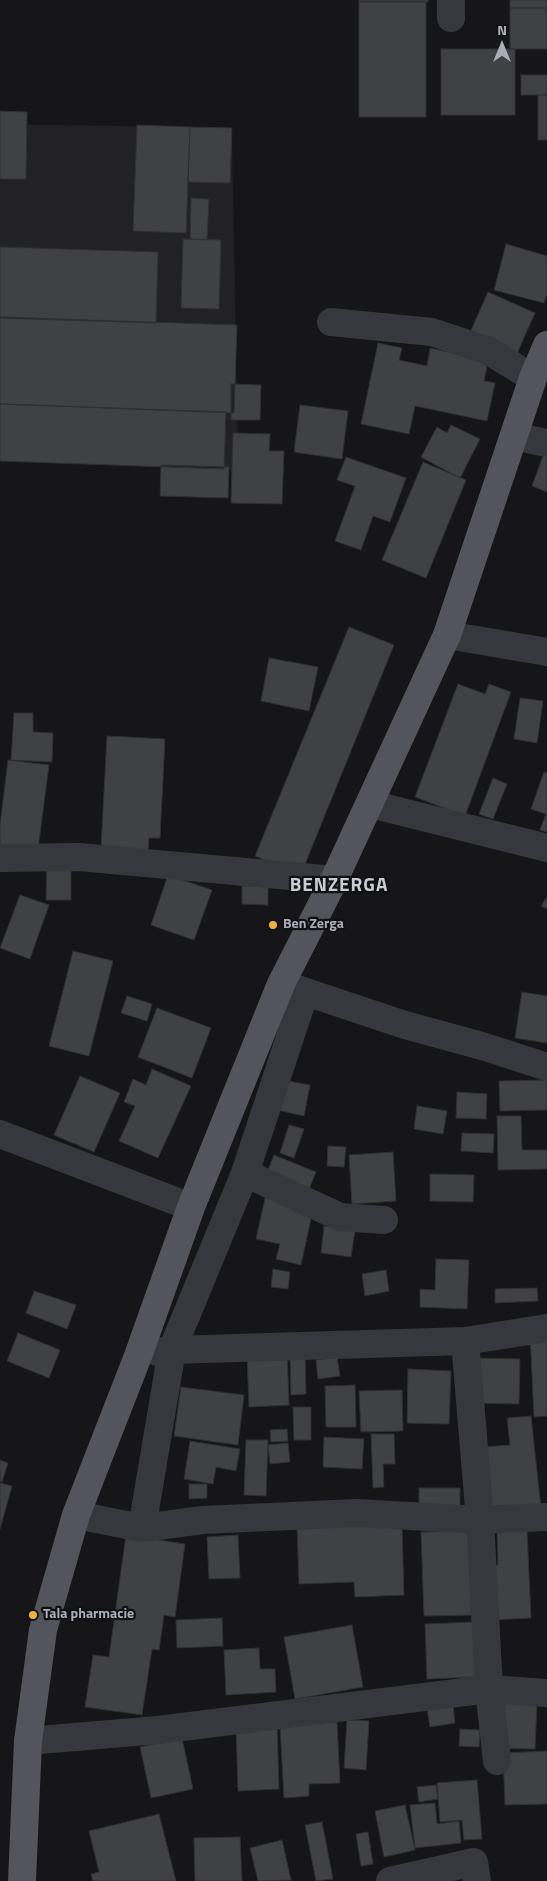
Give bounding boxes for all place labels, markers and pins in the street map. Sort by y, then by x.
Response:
place label: Ben Zerga [283,917,344,933]
marker: Ben Zerga [267,919,279,931]
place label: Tala pharmacie [43,1607,134,1623]
marker: Tala pharmacie [27,1609,39,1621]

